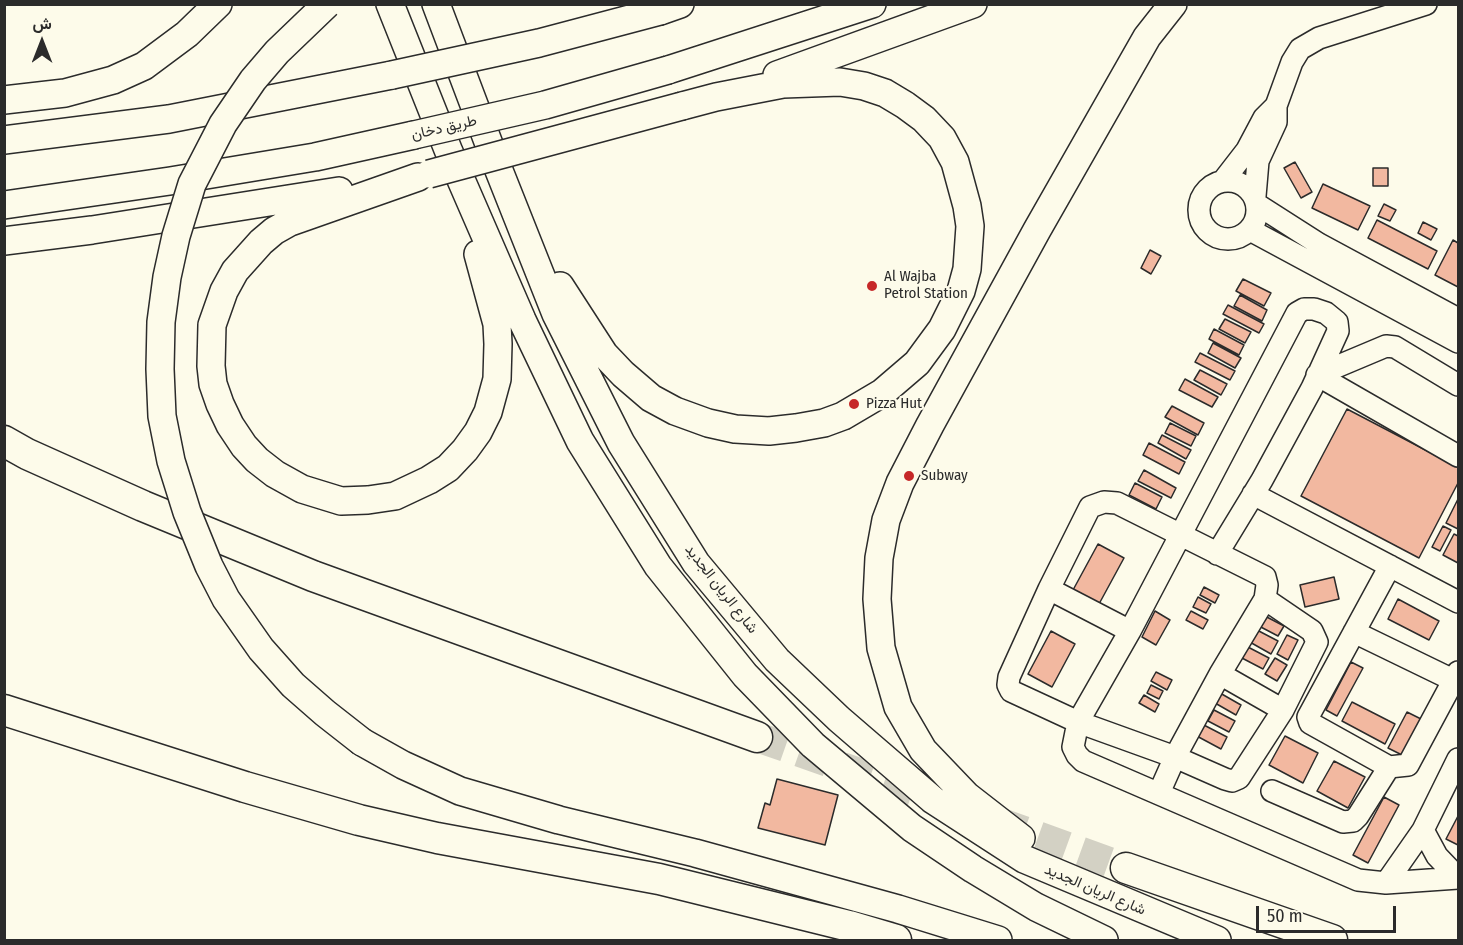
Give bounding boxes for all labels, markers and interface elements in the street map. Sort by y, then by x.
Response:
north arrow [12,12,72,72]
text: ش [32,14,52,33]
street label: طريق دخان [410,112,478,144]
place label: Al Wajba Petrol Station [884,268,968,303]
marker: Al Wajba Petrol Station [865,279,879,293]
place label: Pizza Hut [866,395,922,413]
marker: Pizza Hut [847,397,861,411]
place label: Subway [921,467,968,485]
marker: Subway [902,469,916,483]
street label: شارع الريان الجديد [681,541,761,637]
street label: شارع الريان الجديد [1042,861,1148,919]
scale bar [1259,894,1398,932]
text: 50 m [1267,905,1303,927]

